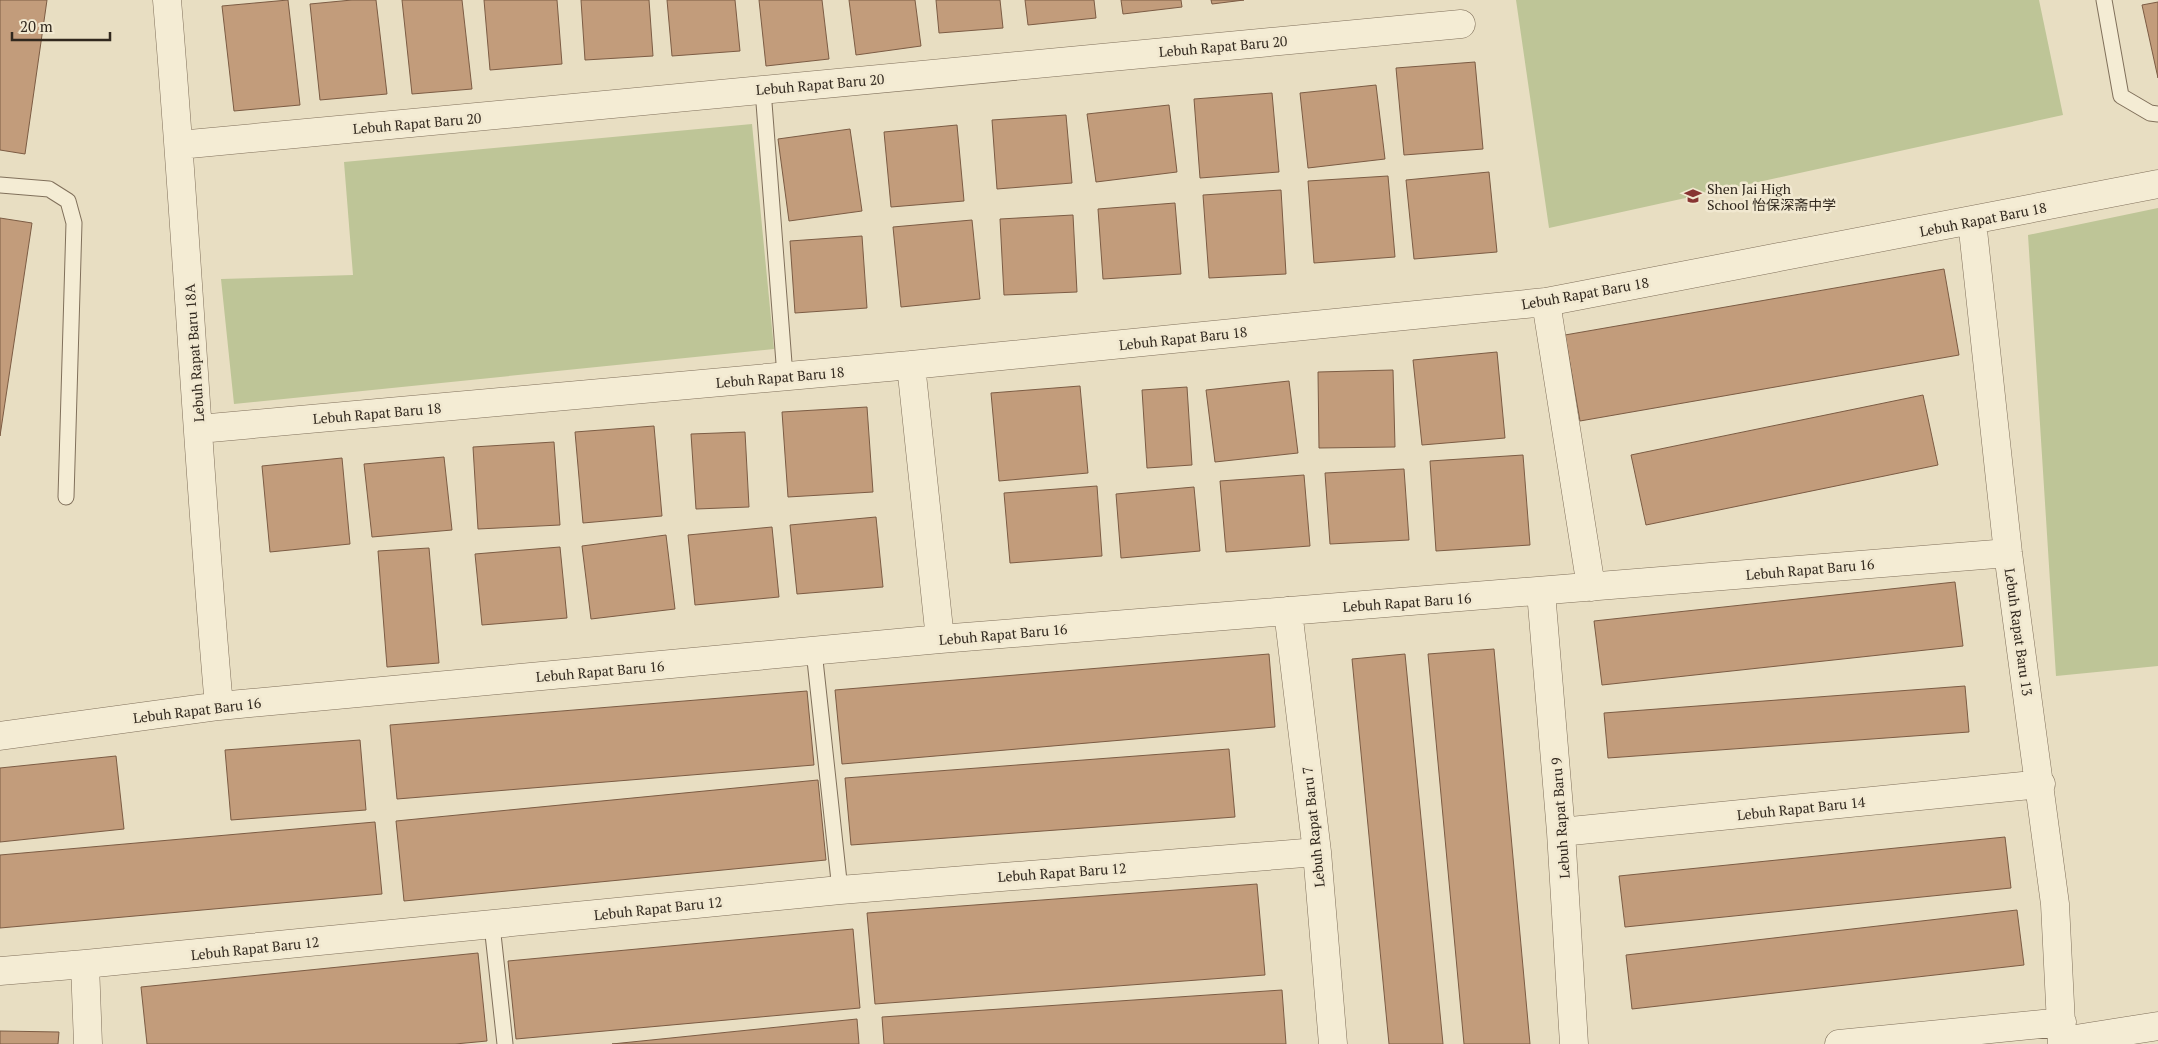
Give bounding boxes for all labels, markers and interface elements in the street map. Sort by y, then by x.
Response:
scale bar [12,10,110,42]
text: 20 m [20,16,53,36]
street label: Lebuh Rapat Baru 20 [1158,31,1288,61]
street label: Lebuh Rapat Baru 20 [755,69,885,99]
street label: Lebuh Rapat Baru 20 [352,108,482,138]
place label: Shen Jai High School 怡保深斋中学 [1707,179,1836,214]
school or university icon: Shen Jai High School 怡保深斋中学 [1683,186,1703,206]
street label: Lebuh Rapat Baru 18 [1918,197,2048,241]
street label: Lebuh Rapat Baru 18 [1520,272,1650,314]
street label: Lebuh Rapat Baru 18A [180,283,208,423]
street label: Lebuh Rapat Baru 18 [1118,322,1248,354]
street label: Lebuh Rapat Baru 18 [715,362,845,392]
street label: Lebuh Rapat Baru 18 [312,398,442,428]
street label: Lebuh Rapat Baru 16 [1745,554,1876,584]
street label: Lebuh Rapat Baru 13 [2001,567,2037,697]
street label: Lebuh Rapat Baru 16 [1342,588,1473,616]
street label: Lebuh Rapat Baru 16 [938,619,1069,649]
street label: Lebuh Rapat Baru 16 [535,656,666,686]
street label: Lebuh Rapat Baru 16 [132,693,263,727]
street label: Lebuh Rapat Baru 9 [1546,757,1574,879]
street label: Lebuh Rapat Baru 7 [1297,766,1329,888]
street label: Lebuh Rapat Baru 14 [1736,792,1867,824]
street label: Lebuh Rapat Baru 12 [997,858,1127,886]
street label: Lebuh Rapat Baru 12 [593,892,723,924]
street label: Lebuh Rapat Baru 12 [190,932,320,964]

